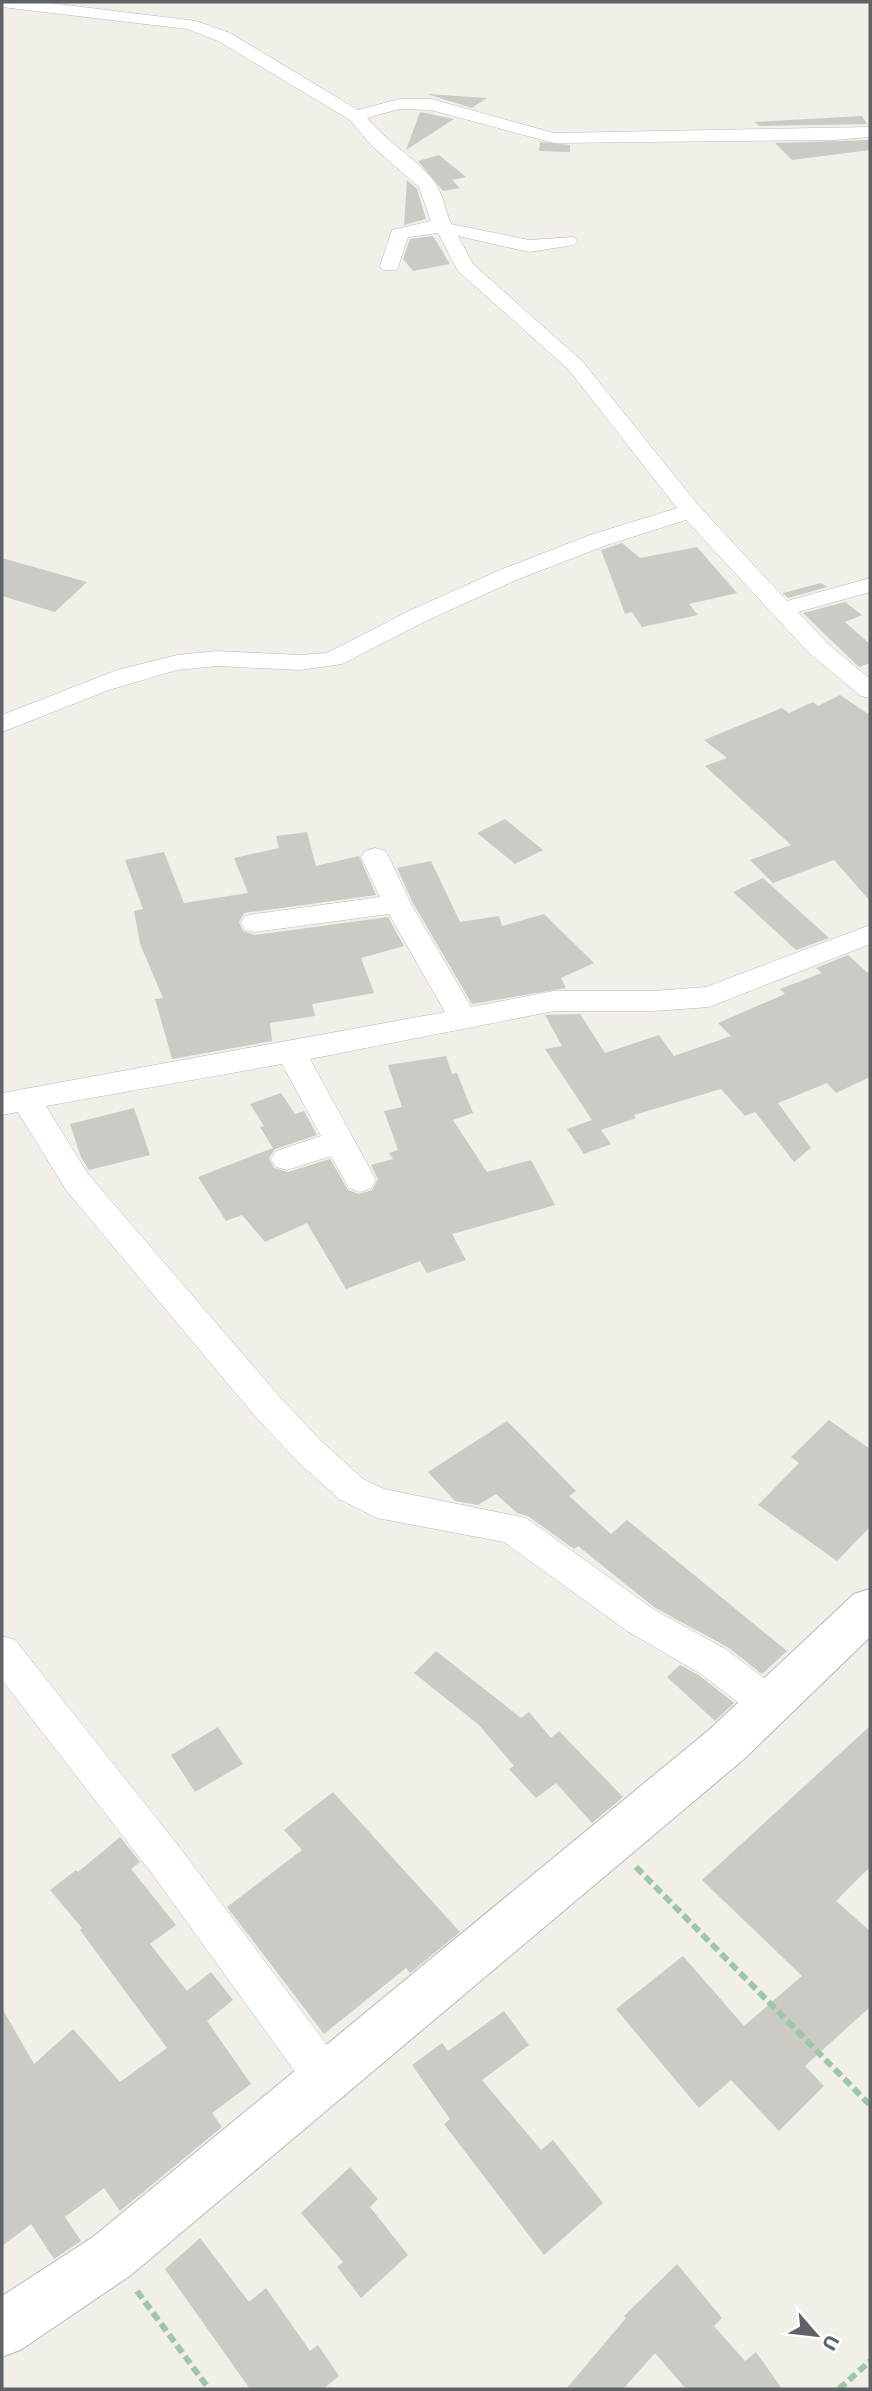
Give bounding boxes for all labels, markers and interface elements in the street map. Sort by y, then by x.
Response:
north arrow [781,2300,851,2370]
text: U [818,2332,845,2355]

